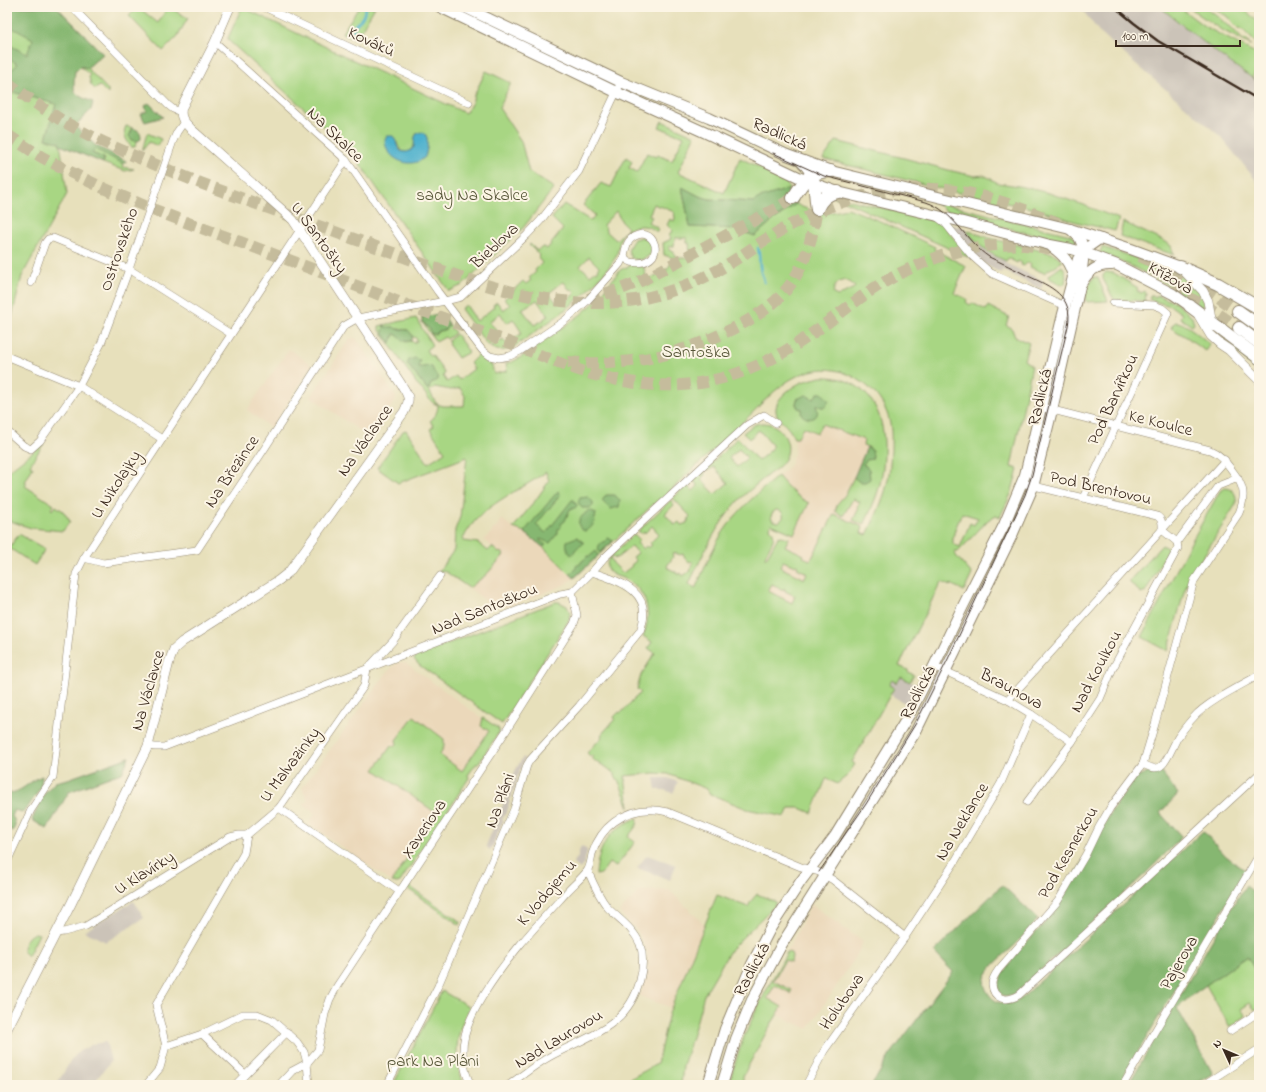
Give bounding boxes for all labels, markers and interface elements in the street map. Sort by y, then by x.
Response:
street label: Kováků [344,21,399,64]
scale bar [1116,22,1240,48]
text: 100 m [1122,28,1149,46]
street label: Na Skalce [301,102,369,169]
street label: Radlická [748,111,811,158]
park label: sady Na Skalce [416,183,528,209]
street label: U Santošky [283,197,353,280]
street label: Ostrovského [93,204,145,295]
street label: Bieblova [465,217,525,276]
street label: Křížová [1143,256,1197,301]
park label: Santoška [662,340,730,365]
street label: Pod Barvířkou [1081,350,1145,449]
street label: Radlická [1022,366,1059,428]
street label: Na Václavce [331,399,399,482]
street label: Ke Koulce [1126,403,1196,444]
street label: Na Březince [199,430,266,513]
street label: U Nikolajky [85,445,149,525]
street label: Pod Brentovou [1047,465,1154,512]
street label: Nad Santoškou [428,577,541,642]
street label: Nad Koulkou [1064,626,1128,717]
street label: Na Václavce [125,647,172,734]
street label: Radlická [894,661,943,724]
street label: Braunova [974,662,1047,716]
street label: U Malvazinky [254,722,328,808]
street label: Na Pláni [479,770,522,831]
street label: Na Neklance [929,778,996,866]
street label: Xaveriova [395,794,453,863]
street label: Pod Kesnerkou [1032,802,1105,904]
street label: U Klavírky [110,845,180,902]
street label: K Vodojemu [511,854,583,932]
street label: Pajerova [1154,931,1205,994]
street label: Radlická [728,938,777,1001]
street label: Holubova [814,968,871,1035]
street label: Nad Laurovou [510,1003,608,1075]
north arrow [1204,1030,1244,1070]
text: N [1209,1036,1226,1052]
park label: park Na Pláni [387,1049,479,1074]

